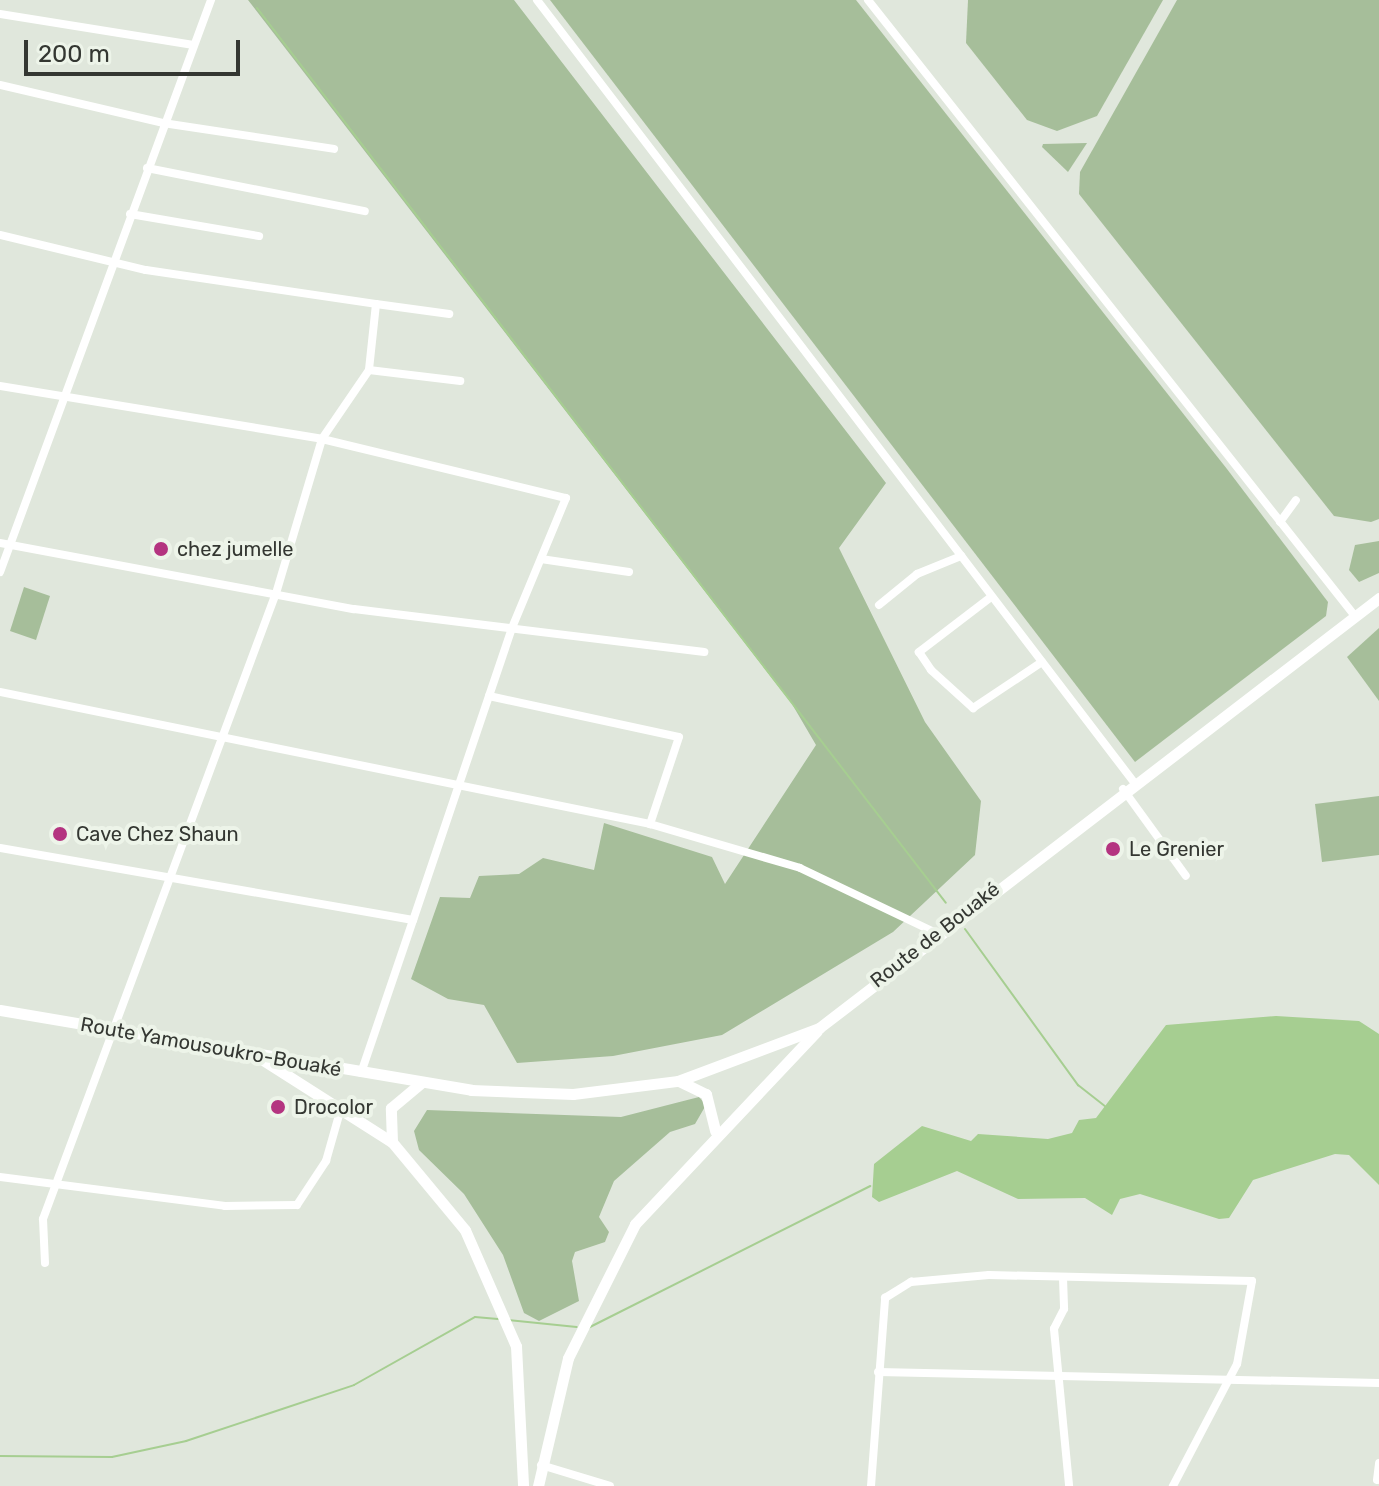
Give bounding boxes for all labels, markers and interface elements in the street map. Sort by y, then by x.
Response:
scale bar [28,24,244,74]
text: 200 m [38,40,110,68]
place label: chez jumelle [177,537,294,561]
marker: chez jumelle [152,540,170,558]
place label: Cave Chez Shaun [76,822,239,846]
marker: Cave Chez Shaun [51,825,69,843]
place label: Le Grenier [1129,837,1224,861]
marker: Le Grenier [1104,840,1122,858]
street label: Route de Bouaké [866,877,1004,993]
street label: Route Yamousoukro-Bouaké [78,1012,344,1082]
place label: Drocolor [294,1095,373,1119]
marker: Drocolor [269,1098,287,1116]

